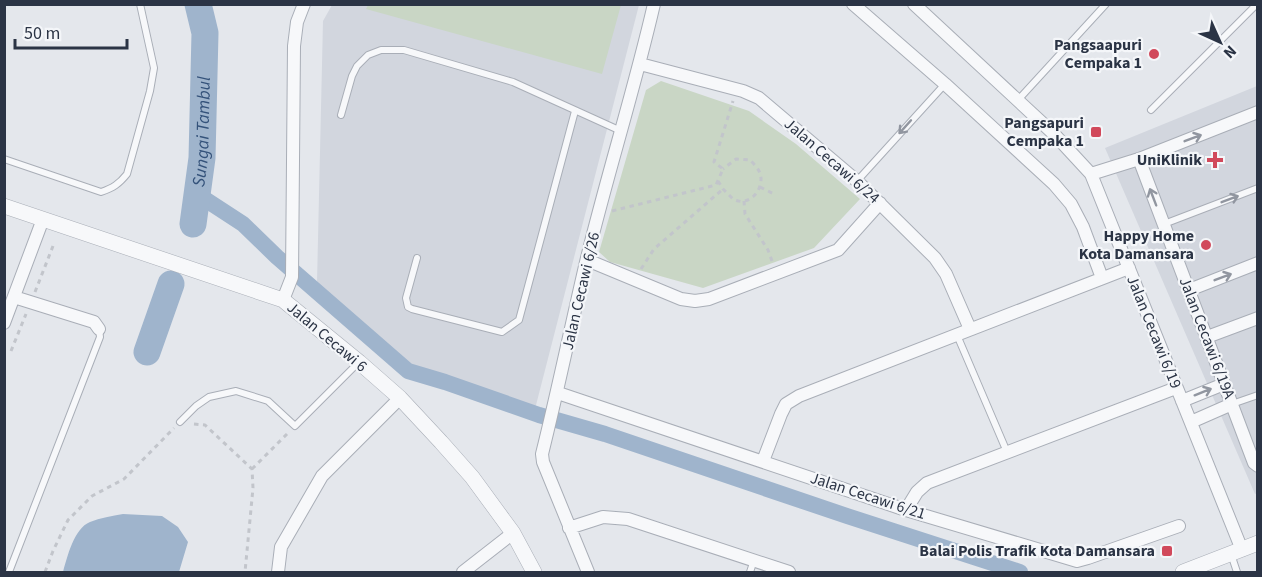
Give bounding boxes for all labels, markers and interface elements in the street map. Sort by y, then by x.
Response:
scale bar [15,12,128,50]
north arrow [1190,12,1250,72]
text: 50 m [24,21,60,46]
place label: Pangsaapuri Cempaka 1 [1054,34,1142,74]
text: N [1218,40,1241,63]
marker: Pangsaapuri Cempaka 1 [1147,47,1161,61]
water label: Sungai Tambul [186,76,216,188]
place label: Pangsapuri Cempaka 1 [1004,112,1084,152]
street label: Jalan Cecawi 6/24 [779,113,885,209]
one-way arrow [898,120,912,135]
marker: Pangsapuri Cempaka 1 [1089,125,1103,139]
one-way arrow [1184,132,1202,143]
place label: UniKlinik [1137,149,1202,171]
marker: UniKlinik [1206,151,1224,169]
one-way arrow [1147,188,1158,206]
one-way arrow [1220,193,1239,204]
place label: Happy Home Kota Damansara [1079,225,1194,265]
street label: Jalan Cecawi 6/26 [557,230,605,352]
marker: Happy Home Kota Damansara [1199,238,1213,252]
one-way arrow [1213,270,1232,281]
street label: Jalan Cecawi 6/19 [1121,272,1187,392]
street label: Jalan Cecawi 6/19A [1174,274,1240,402]
street label: Jalan Cecawi 6 [282,297,372,377]
one-way arrow [1193,386,1212,397]
street label: Jalan Cecawi 6/21 [807,467,929,525]
place label: Balai Polis Trafik Kota Damansara [919,540,1155,562]
marker: Balai Polis Trafik Kota Damansara [1160,544,1174,558]

